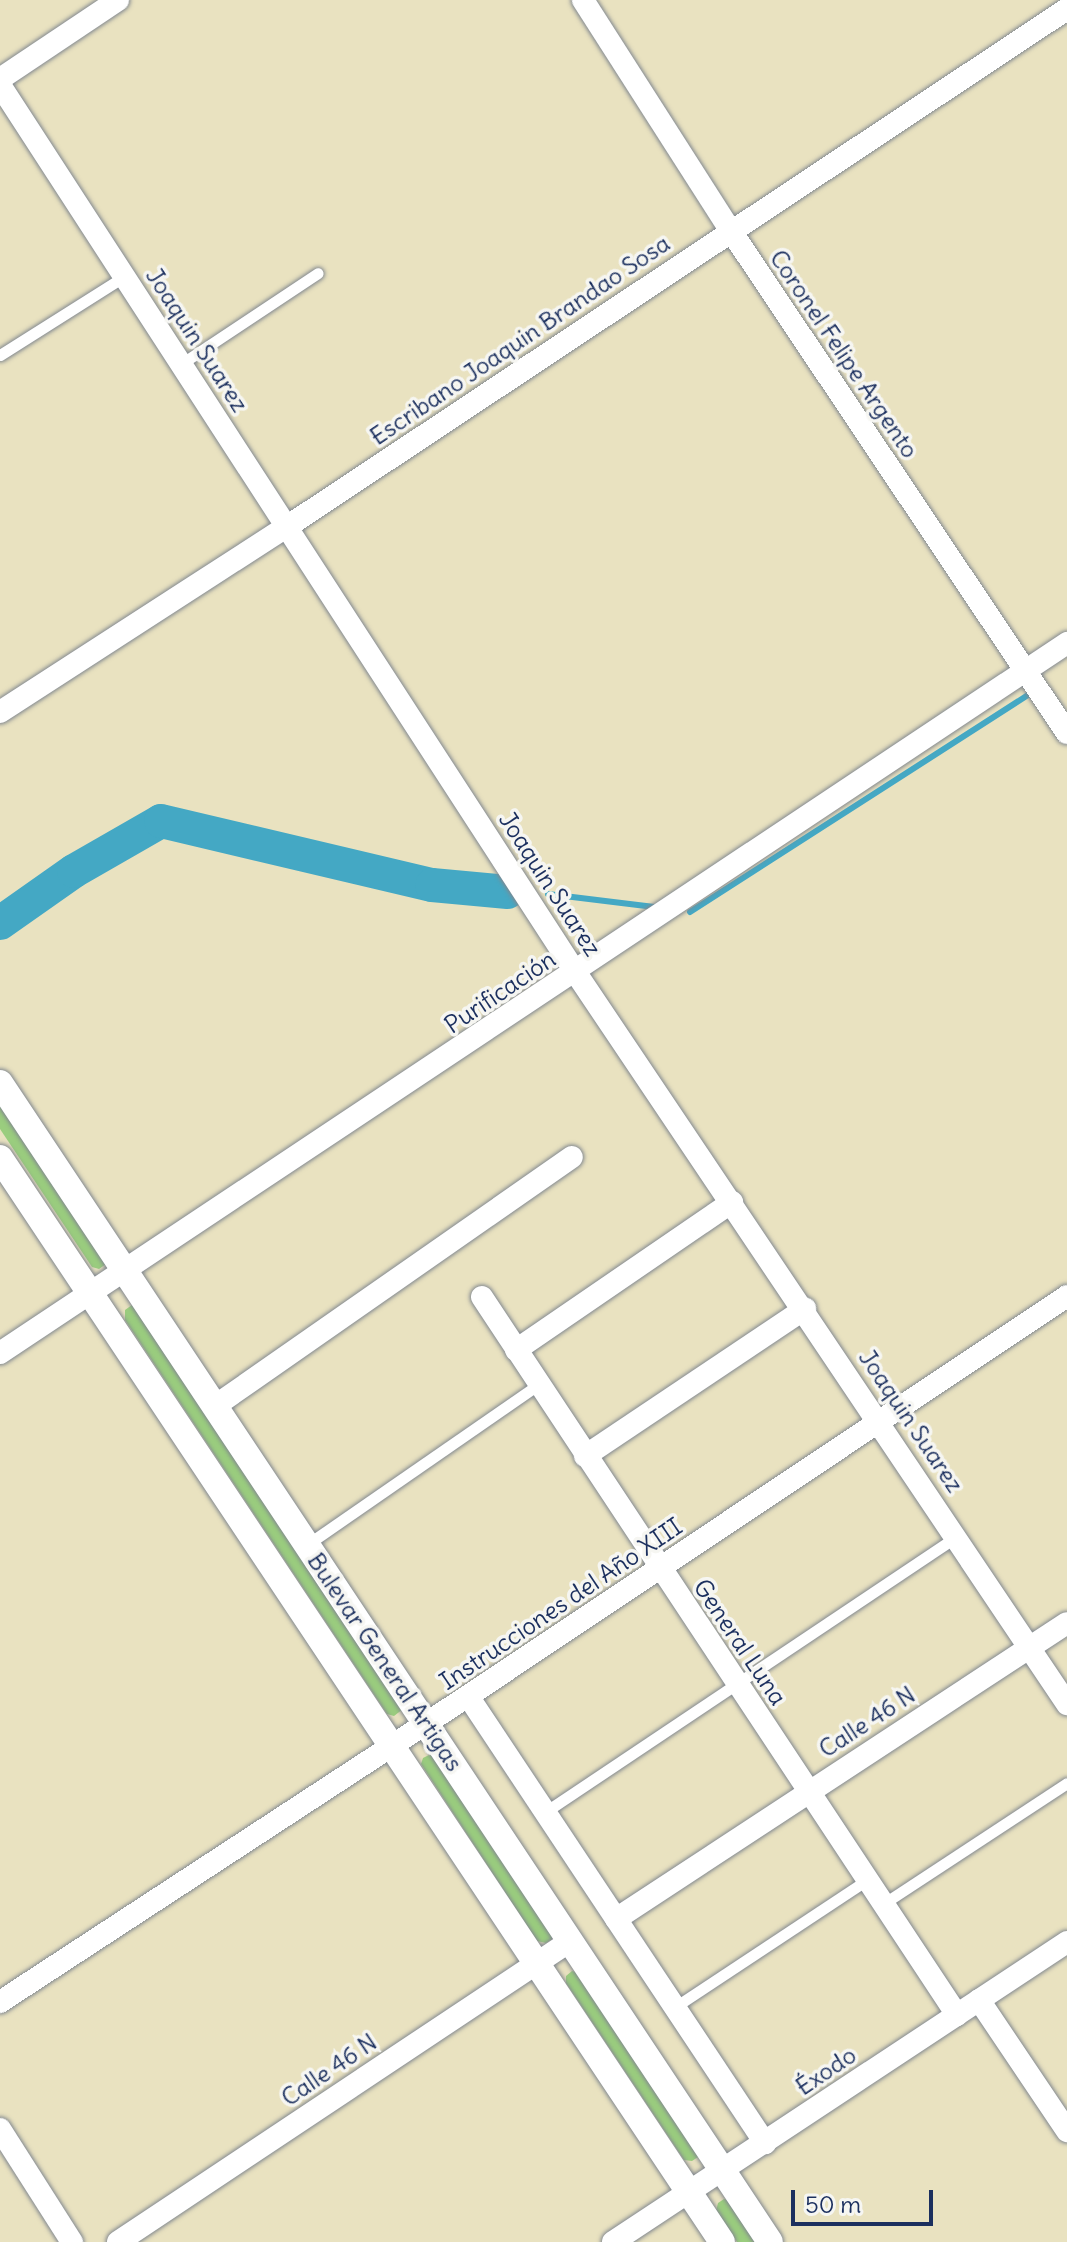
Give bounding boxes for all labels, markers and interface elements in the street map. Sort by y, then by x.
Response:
street label: Escribano Joaquin Brandao Sosa [365,229,675,451]
street label: Coronel Felipe Argento [764,244,924,464]
street label: Joaquin Suarez [140,263,254,417]
street label: Joaquin Suarez [493,807,607,961]
street label: Purificación [439,944,561,1040]
street label: Joaquin Suarez [853,1344,969,1498]
street label: Instrucciones del Año XIII [434,1512,688,1696]
street label: Bulevar General Artigas [301,1547,469,1777]
street label: General Luna [687,1574,793,1710]
street label: Calle 46 N [814,1680,920,1764]
street label: Calle 46 N [276,2028,382,2112]
street label: Éxodo [790,2041,862,2101]
scale bar [795,2174,937,2224]
text: 50 m [805,2189,861,2219]

